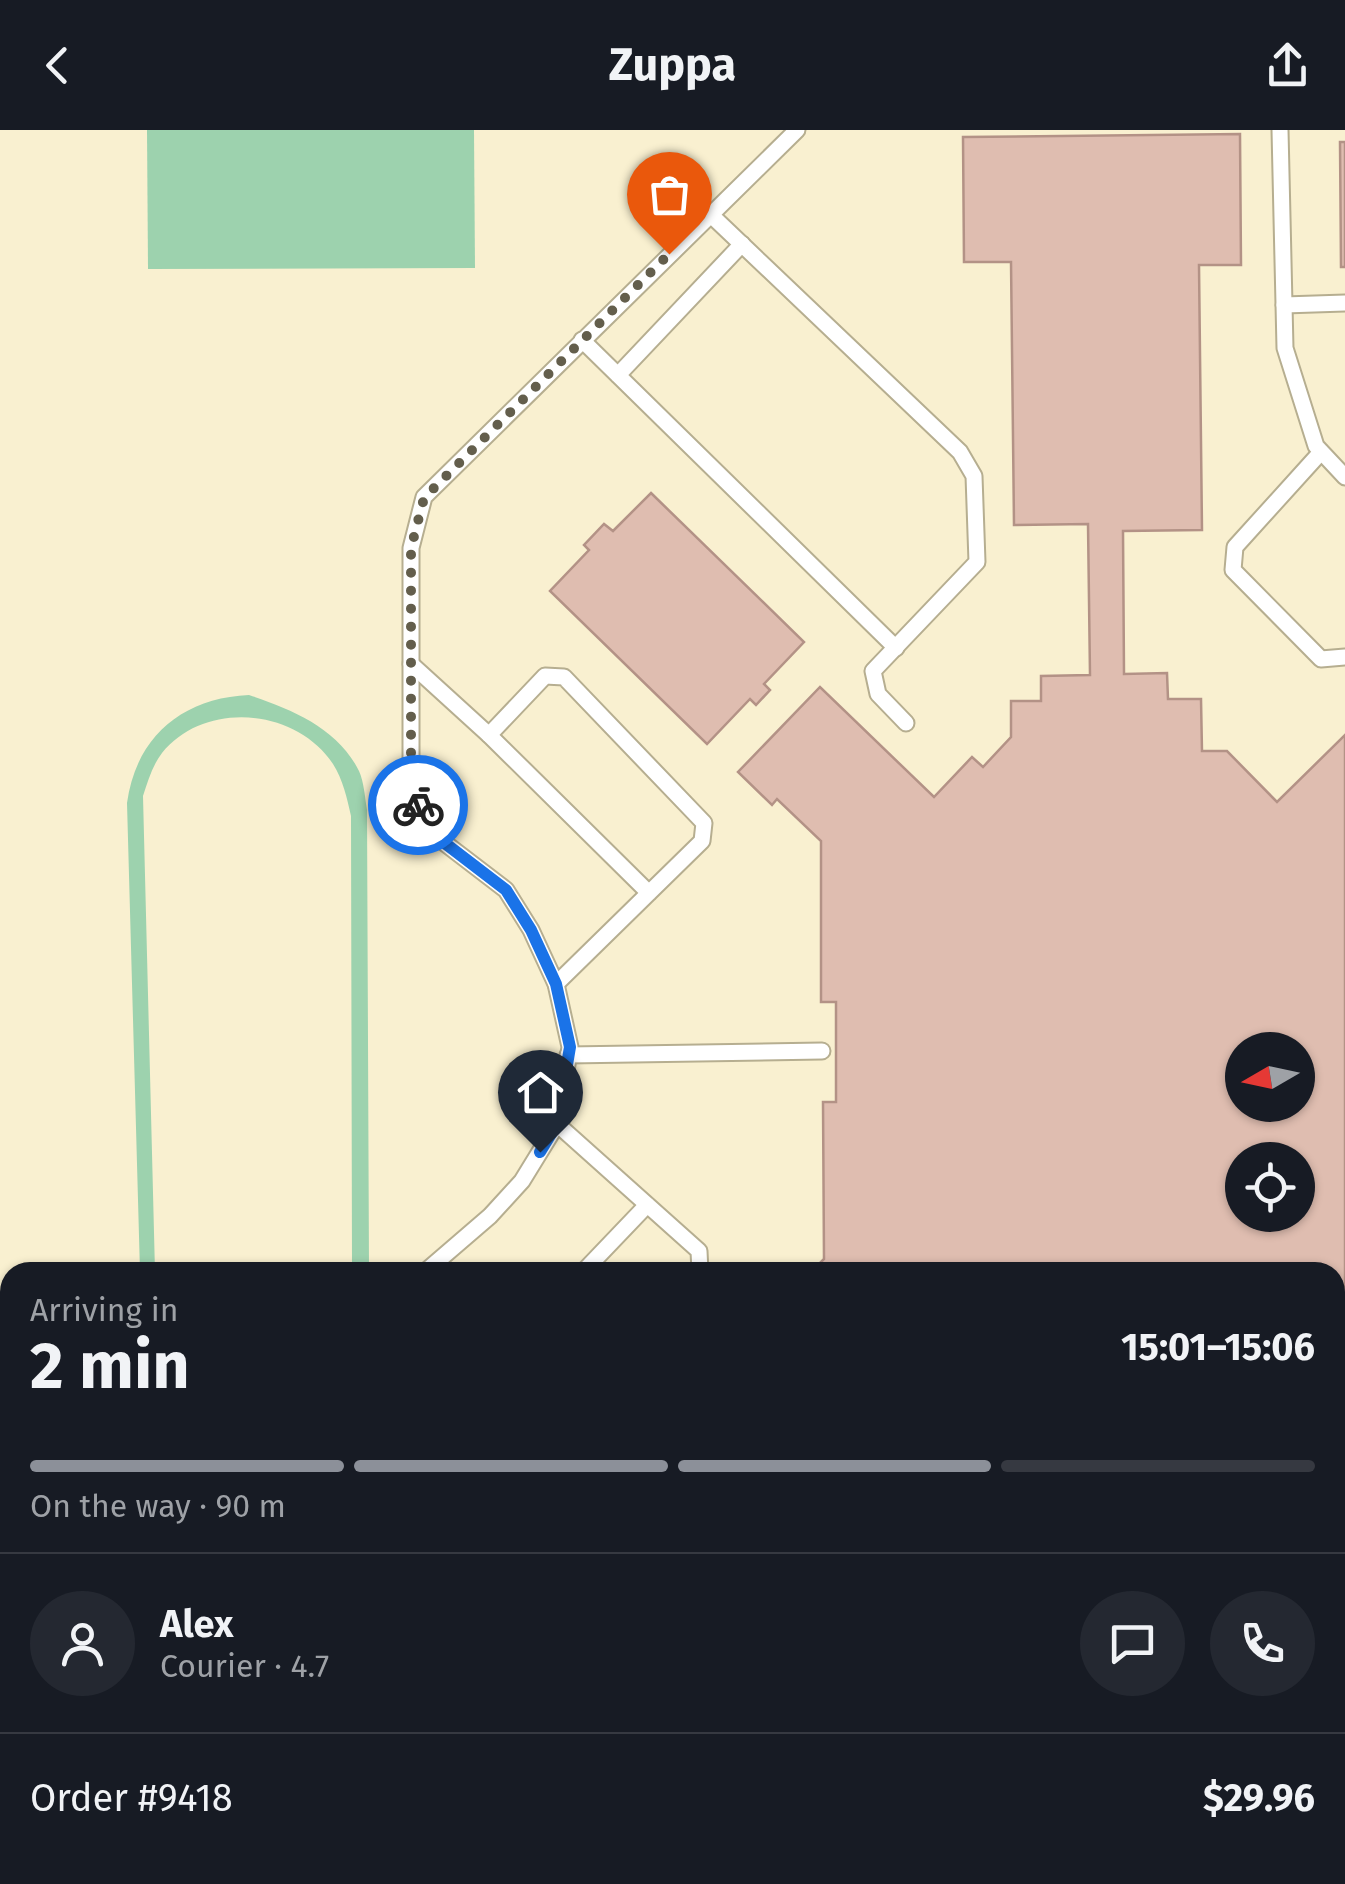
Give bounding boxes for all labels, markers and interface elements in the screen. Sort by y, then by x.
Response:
icon: back [30,38,85,93]
text: Zuppa [609,38,736,92]
icon: share [1260,38,1315,93]
pin [627,152,712,255]
icon: bag [642,167,697,222]
courier [368,755,468,855]
icon: bike [391,778,446,833]
north arrow [1225,1032,1315,1122]
map controls [1225,1032,1315,1232]
pin [498,1050,583,1153]
icon: home [513,1065,568,1120]
button: locate [1225,1142,1315,1232]
text: Arriving in [30,1291,178,1329]
text: 15:01–15:06 [1121,1324,1315,1370]
text: 2 min [30,1327,190,1405]
text: On the way · 90 m [30,1487,286,1525]
button: person [30,1591,135,1696]
button: chat [1080,1591,1185,1696]
button: phone [1210,1591,1315,1696]
text: Alex [160,1601,233,1647]
text: Courier · 4.7 [160,1647,329,1685]
text: Order #9418 [30,1775,233,1821]
text: $29.96 [1203,1775,1315,1821]

